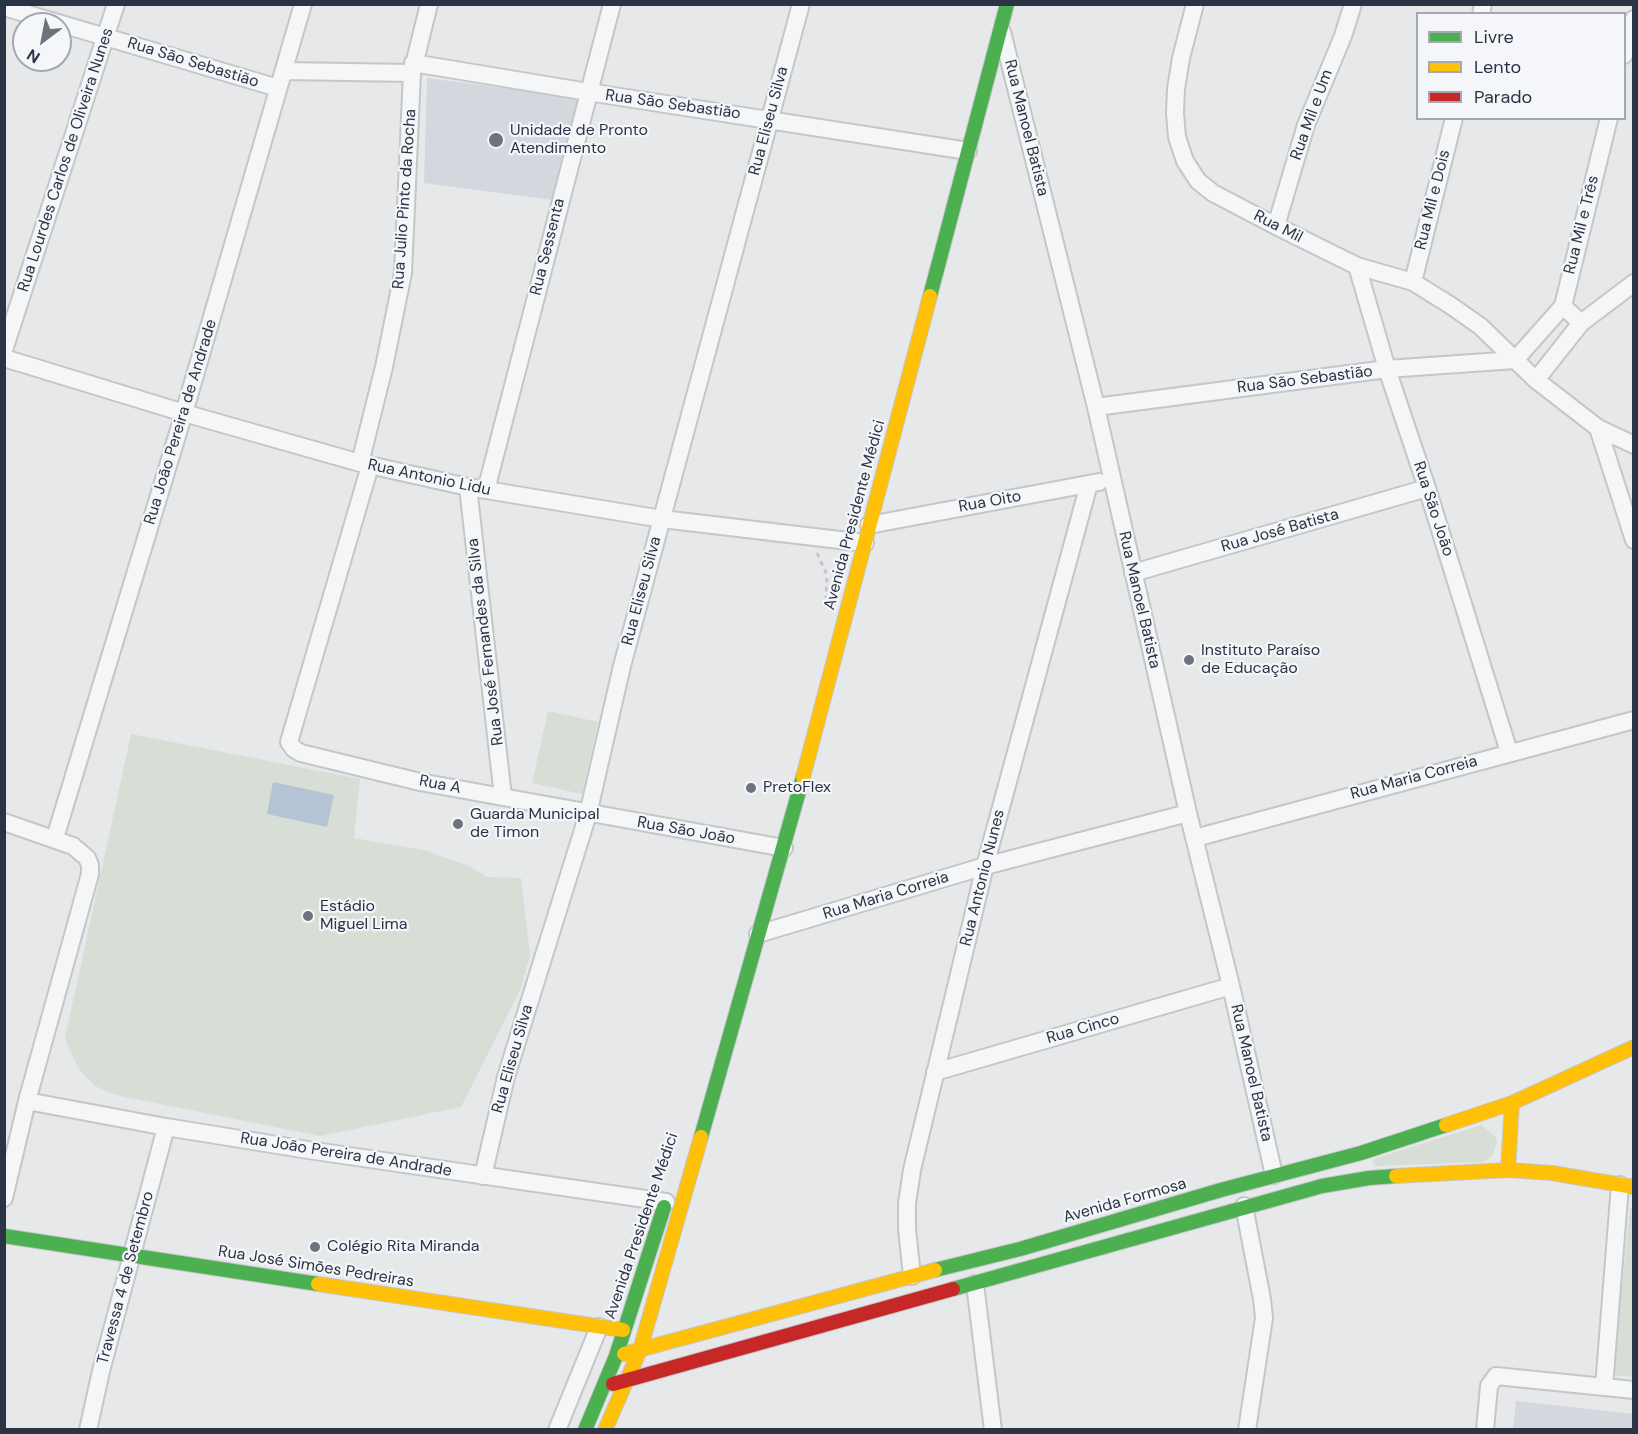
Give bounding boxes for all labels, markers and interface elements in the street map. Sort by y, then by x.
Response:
north arrow [12,12,72,72]
legend [1416,12,1626,120]
text: Livre [1474,25,1514,49]
street label: Rua Lourdes Carlos de Oliveira Nunes [14,26,118,294]
street label: Rua São Sebastião [125,34,261,92]
text: Lento [1474,55,1521,79]
street label: Rua Manoel Batista [1000,58,1052,198]
street label: Rua Eliseu Silva [745,64,793,178]
street label: Rua Mil e Um [1287,67,1337,163]
text: Parado [1474,85,1532,109]
street label: Rua São Sebastião [604,86,742,124]
street label: Rua Julio Pinto da Rocha [389,108,421,290]
place label: Unidade de Pronto Atendimento [510,121,648,159]
marker: Unidade de Pronto Atendimento [487,131,505,149]
street label: Rua Mil e Dois [1411,148,1455,252]
street label: Rua Mil e Três [1560,174,1604,276]
street label: Rua Sessenta [527,196,569,298]
street label: Rua Mil [1250,207,1306,247]
street label: Rua João Pereira de Andrade [141,317,221,527]
street label: Rua São Sebastião [1236,362,1374,398]
street label: Avenida Presidente Médici [820,418,890,612]
street label: Rua Antonio Lidu [366,456,492,500]
street label: Rua São João [1409,459,1457,559]
street label: Rua Oito [957,487,1023,517]
street label: Rua José Batista [1219,505,1341,557]
street label: Rua Manoel Batista [1114,530,1164,670]
street label: Rua Eliseu Silva [618,534,666,648]
street label: Rua José Fernandes da Silva [464,537,508,747]
place label: Instituto Paraíso de Educação [1201,641,1320,679]
marker: Instituto Paraíso de Educação [1182,653,1196,667]
street label: Rua Maria Correia [1348,752,1480,804]
street label: Rua A [417,772,463,798]
place label: PretoFlex [763,778,831,798]
marker: PretoFlex [744,781,758,795]
place label: Guarda Municipal de Timon [470,805,600,843]
street label: Rua Antonio Nunes [957,808,1009,948]
street label: Rua São João [636,813,736,849]
marker: Guarda Municipal de Timon [451,817,465,831]
street label: Rua Maria Correia [821,868,951,924]
place label: Estádio Miguel Lima [320,897,408,935]
marker: Estádio Miguel Lima [301,909,315,923]
street label: Rua Eliseu Silva [488,1003,538,1115]
street label: Rua Manoel Batista [1226,1003,1276,1143]
street label: Rua Cinco [1044,1009,1122,1049]
street label: Rua João Pereira de Andrade [239,1129,453,1181]
street label: Avenida Presidente Médici [601,1130,683,1322]
street label: Avenida Formosa [1061,1174,1189,1228]
street label: Travessa 4 de Setembro [94,1189,158,1367]
place label: Colégio Rita Miranda [327,1237,479,1257]
marker: Colégio Rita Miranda [308,1240,322,1254]
street label: Rua José Simões Pedreiras [217,1242,415,1292]

